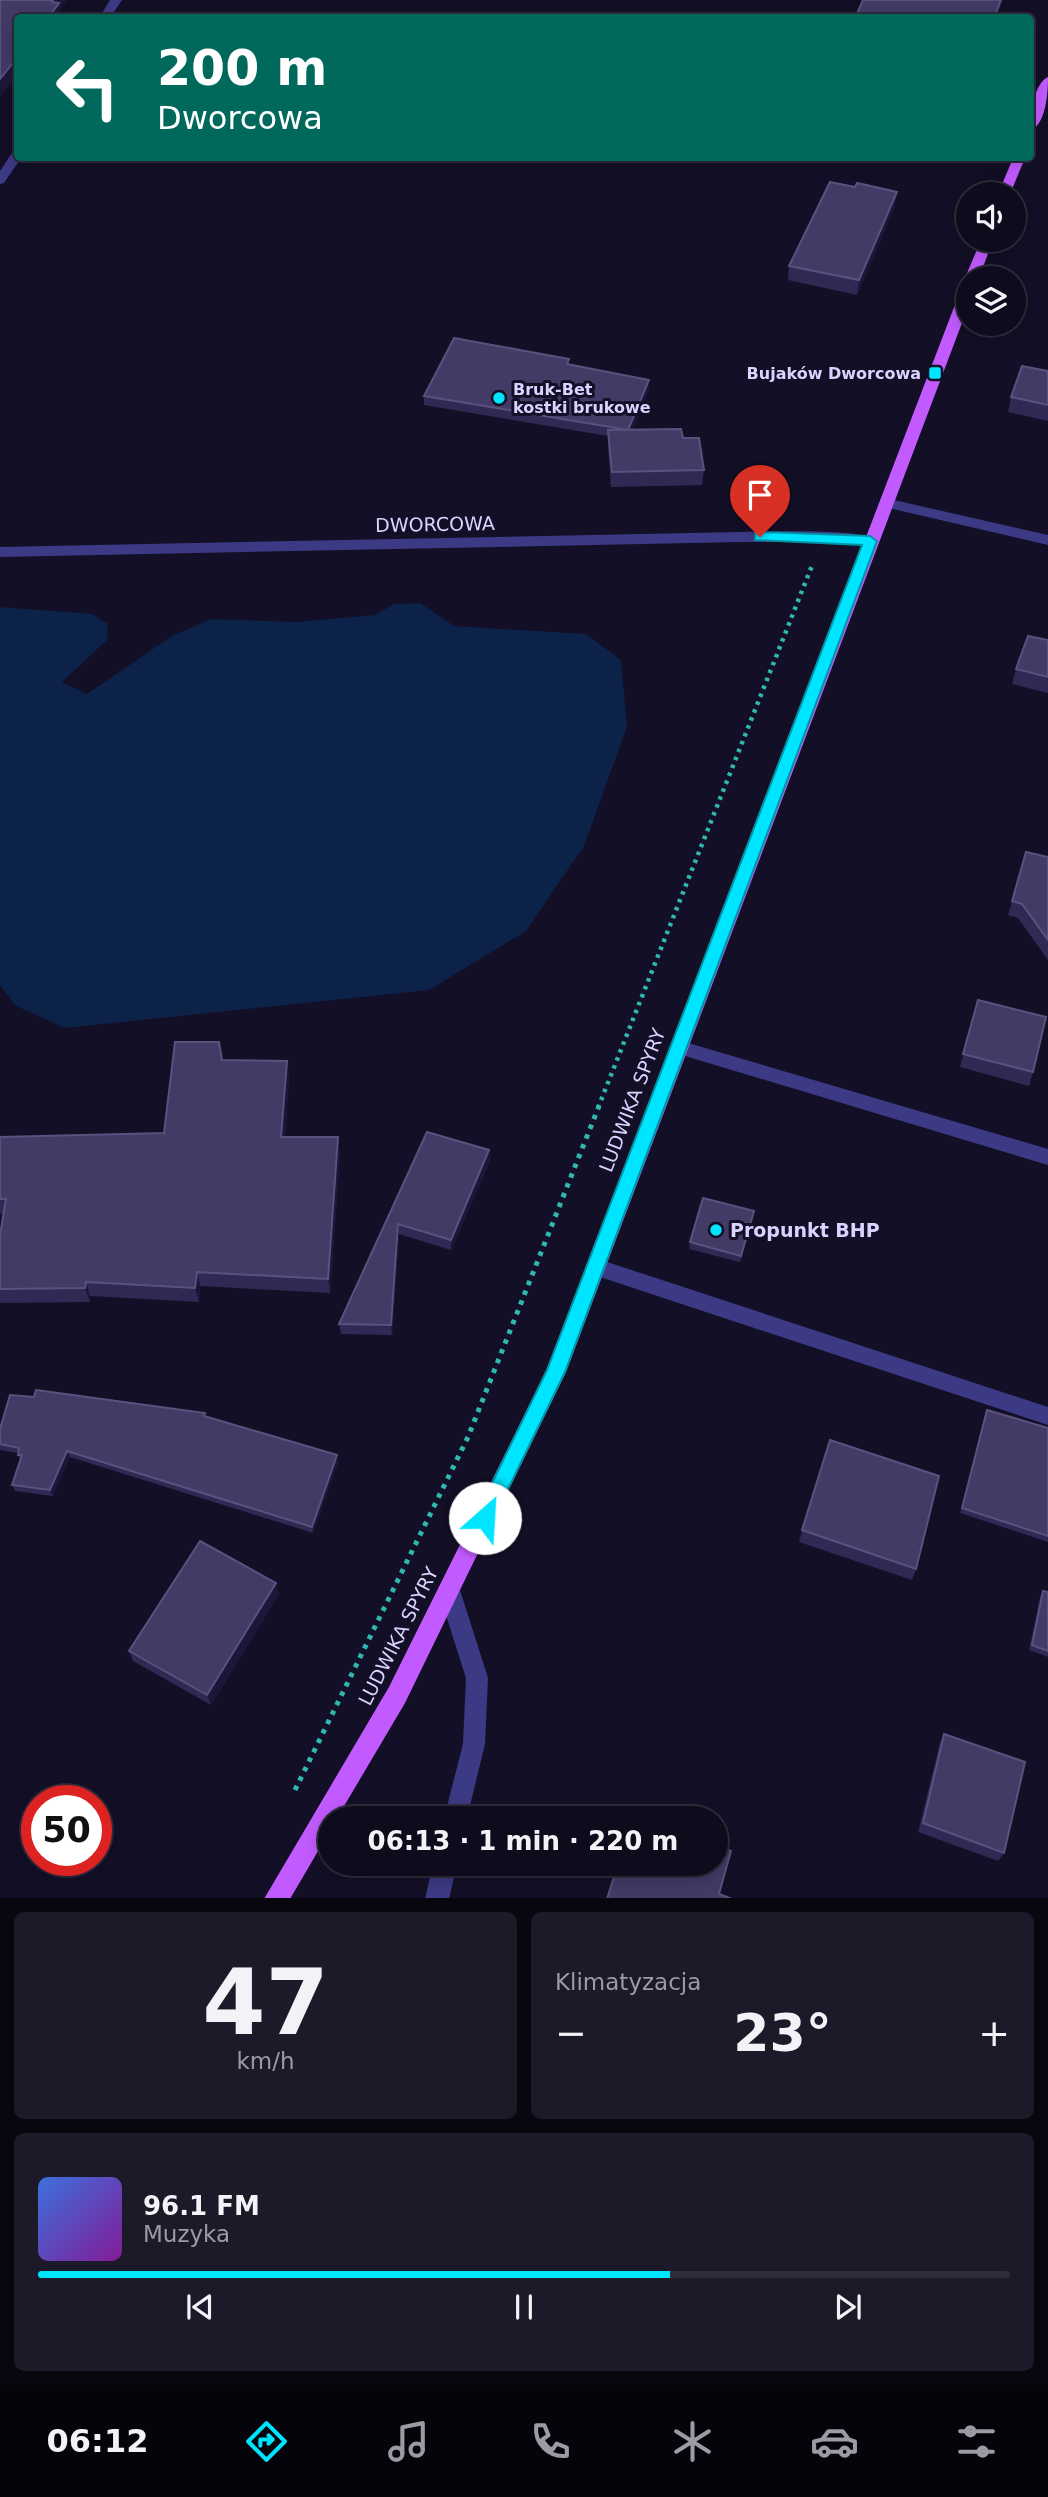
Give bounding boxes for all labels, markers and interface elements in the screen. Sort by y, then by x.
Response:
text: 200 m [157,40,327,97]
icon: left [42,42,133,133]
text: Dworcowa [157,99,323,137]
map controls [956,182,1026,336]
button: sound [956,182,1026,252]
button: layers [956,266,1026,336]
place label: Bujaków Dworcowa [747,364,921,383]
marker: Bujaków Dworcowa [927,365,943,381]
place label: Bruk-Bet kostki brukowe [513,380,651,417]
marker: Bruk-Bet kostki brukowe [491,390,507,406]
pin [730,465,790,537]
icon: arrive [741,476,779,514]
street label: DWORCOWA [375,512,495,536]
street label: LUDWIKA SPYRY [594,1025,670,1175]
place label: Propunkt BHP [730,1219,880,1241]
marker: Propunkt BHP [708,1222,724,1238]
position arrow [448,1481,522,1555]
street label: LUDWIKA SPYRY [354,1563,442,1709]
speed limit sign: 50 [21,1785,112,1876]
text: 06:13 · 1 min · 220 m [368,1826,678,1856]
text: 47 [202,1950,329,2055]
text: Klimatyzacja [555,1969,701,1995]
text: 23° [733,2003,832,2063]
text: − [555,2011,587,2055]
text: + [978,2011,1010,2055]
text: km/h [236,2048,295,2074]
text: 96.1 FM [143,2191,260,2221]
text: Muzyka [143,2221,230,2247]
icon: previous [181,2288,219,2326]
icon: pause [505,2288,543,2326]
icon: next [829,2288,867,2326]
icon: directions [242,2417,291,2466]
icon: music [384,2417,433,2466]
icon: phone [526,2417,575,2466]
icon: climate [668,2417,717,2466]
icon: car [810,2417,859,2466]
icon: filters [952,2417,1001,2466]
text: 06:12 [47,2422,148,2460]

